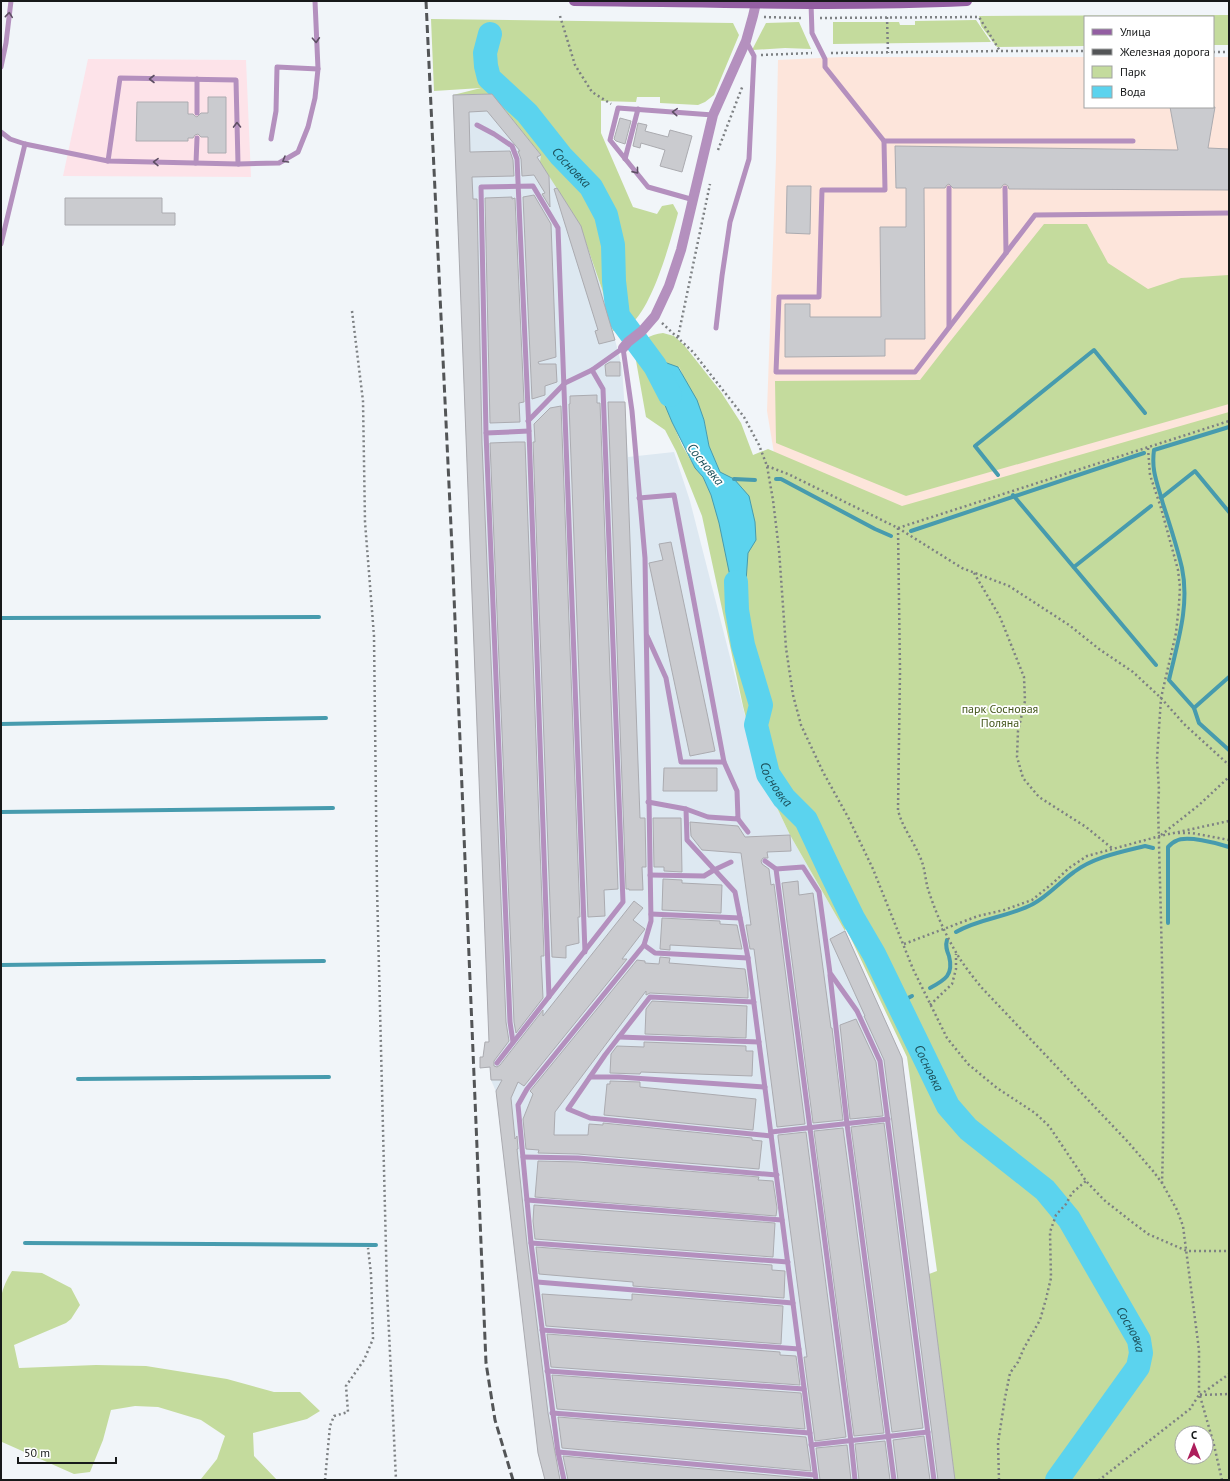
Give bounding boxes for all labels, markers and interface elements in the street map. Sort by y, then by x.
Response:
one-way arrow [5,12,14,18]
legend [1084,16,1214,108]
text: Улица [1120,24,1151,39]
one-way arrow [312,37,321,43]
text: Железная дорога [1119,44,1210,59]
text: Парк [1120,64,1146,79]
one-way arrow [149,75,155,83]
text: Вода [1120,84,1146,99]
one-way arrow [672,108,678,117]
one-way arrow [233,122,241,128]
water label: Сосновка [548,144,595,192]
one-way arrow [282,155,289,162]
one-way arrow [153,158,159,166]
one-way arrow [631,167,638,174]
water label: Сосновка [683,440,728,490]
park label: парк Сосновая Поляна [962,701,1038,730]
water label: Сосновка [756,760,796,811]
water label: Сосновка [910,1042,948,1095]
water label: Сосновка [1112,1303,1149,1354]
north arrow [1174,1425,1214,1465]
text: С [1191,1428,1197,1442]
scale bar [18,1439,116,1465]
text: 50 m [24,1445,50,1460]

